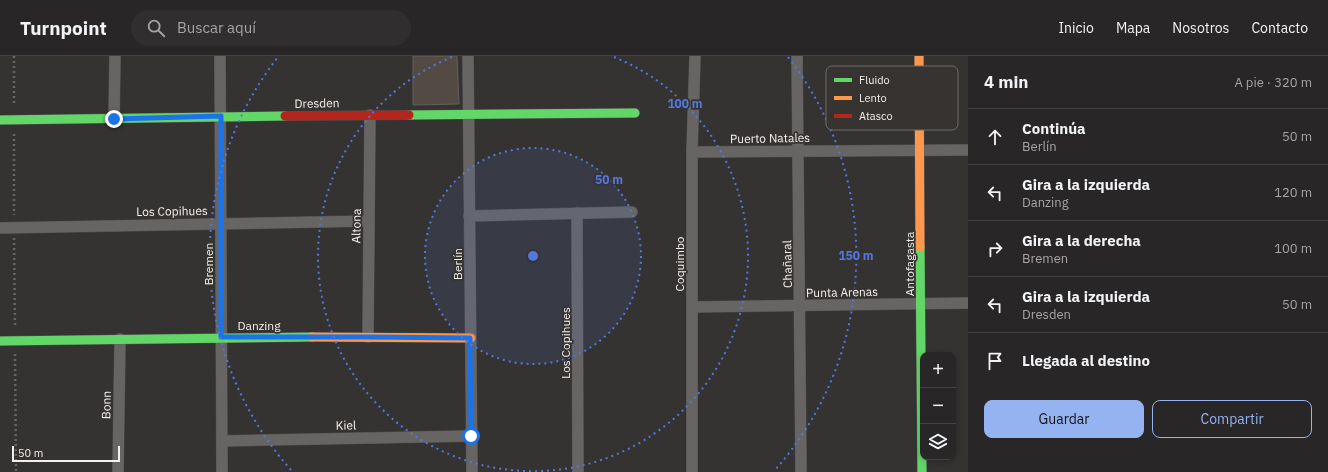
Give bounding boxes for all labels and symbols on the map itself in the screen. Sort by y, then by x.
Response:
legend [826,66,958,130]
text: Fluido [859,73,890,87]
text: Lento [859,91,887,105]
street label: Dresden [294,95,340,111]
text: 100 m [667,96,703,111]
text: Atasco [859,109,893,123]
route end [105,110,123,128]
street label: Puerto Natales [730,130,810,146]
text: 50 m [595,172,623,187]
street label: Los Copihues [136,203,208,219]
street label: Altona [348,208,364,244]
street label: Antofagasta [902,231,917,296]
street label: Coquimbo [672,236,687,292]
street label: Chañaral [779,240,795,288]
street label: Bremen [201,243,216,285]
street label: Berlín [450,248,465,280]
text: 150 m [838,248,874,263]
centre of rings [526,249,540,263]
street label: Punta Arenas [806,284,878,300]
street label: Los Copihues [558,307,573,379]
street label: Danzing [238,318,281,333]
street label: Bonn [98,391,114,419]
street label: Kiel [336,417,356,433]
route start [462,427,480,445]
scale bar [12,444,120,463]

